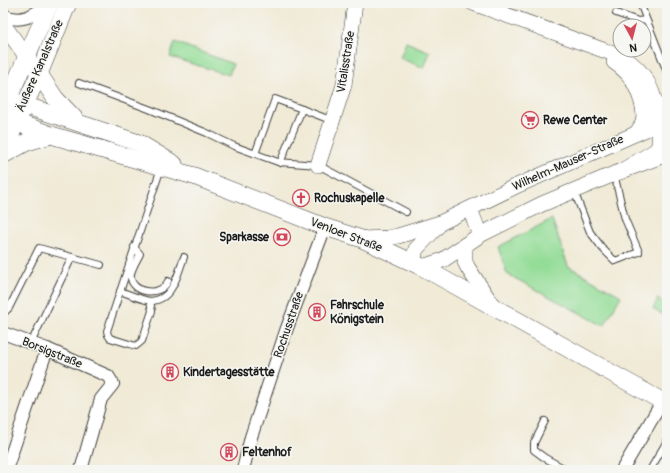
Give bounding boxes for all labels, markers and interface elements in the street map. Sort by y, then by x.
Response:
street label: Äußere Kanalstraße [12,17,67,114]
north arrow [612,18,652,58]
street label: Vitalisstraße [334,30,358,94]
text: N [628,41,638,54]
supermarket icon: Rewe Center [520,110,540,130]
place label: Rewe Center [543,113,608,128]
street label: Wilhelm-Mauser-Straße [510,132,626,194]
church icon: Rochuskapelle [291,188,311,208]
place label: Rochuskapelle [314,191,385,206]
street label: Venloer Straße [308,214,384,256]
bank icon: Sparkasse [272,227,292,247]
place label: Sparkasse [219,230,270,245]
street label: Rochusstraße [271,290,307,360]
place label: Fahrschule Königstein [330,298,385,327]
building icon: Fahrschule Königstein [307,302,327,322]
street label: Borsigstraße [20,334,84,372]
building icon: Kindertagesstätte [160,362,180,382]
place label: Kindertagesstätte [183,365,276,380]
building icon: Feltenhof [219,442,239,462]
place label: Feltenhof [242,445,292,460]

